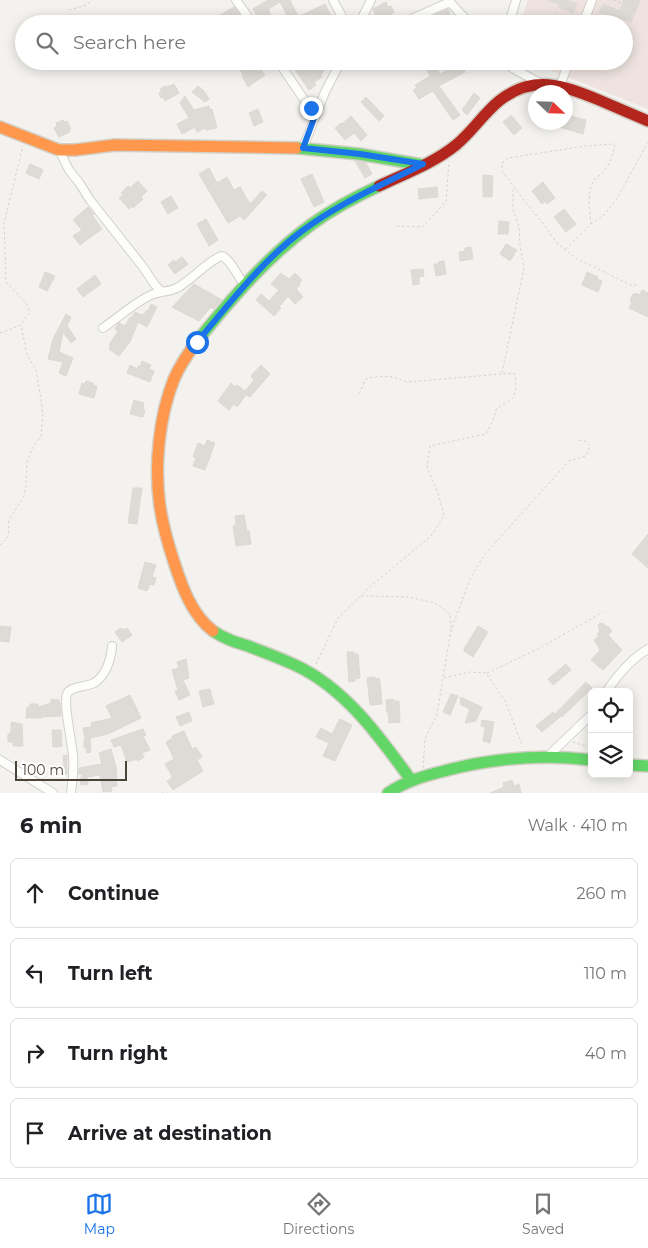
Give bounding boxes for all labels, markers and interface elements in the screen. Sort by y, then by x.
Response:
search box [15,15,633,70]
icon: search [33,29,61,57]
text: Search here [73,31,186,54]
north arrow [528,85,573,130]
route end [300,97,323,120]
route start [186,331,209,354]
map controls [588,688,633,778]
button: locate [588,688,633,733]
button: layers [588,733,633,778]
scale bar [15,758,128,781]
text: 100 m [22,761,64,779]
text: 6 min [20,813,82,838]
text: Walk · 410 m [528,816,628,835]
icon: ahead [21,879,49,907]
text: Continue [68,882,159,905]
text: 260 m [576,884,627,903]
icon: left [21,959,49,987]
text: Turn left [68,962,153,985]
text: 110 m [584,964,627,983]
icon: right [21,1039,49,1067]
text: Turn right [68,1042,168,1065]
text: 40 m [585,1044,627,1063]
icon: arrive [21,1119,49,1147]
text: Arrive at destination [68,1122,272,1145]
tab: Map [84,1190,115,1238]
tab: Directions [283,1190,354,1238]
tab: Saved [522,1190,564,1238]

